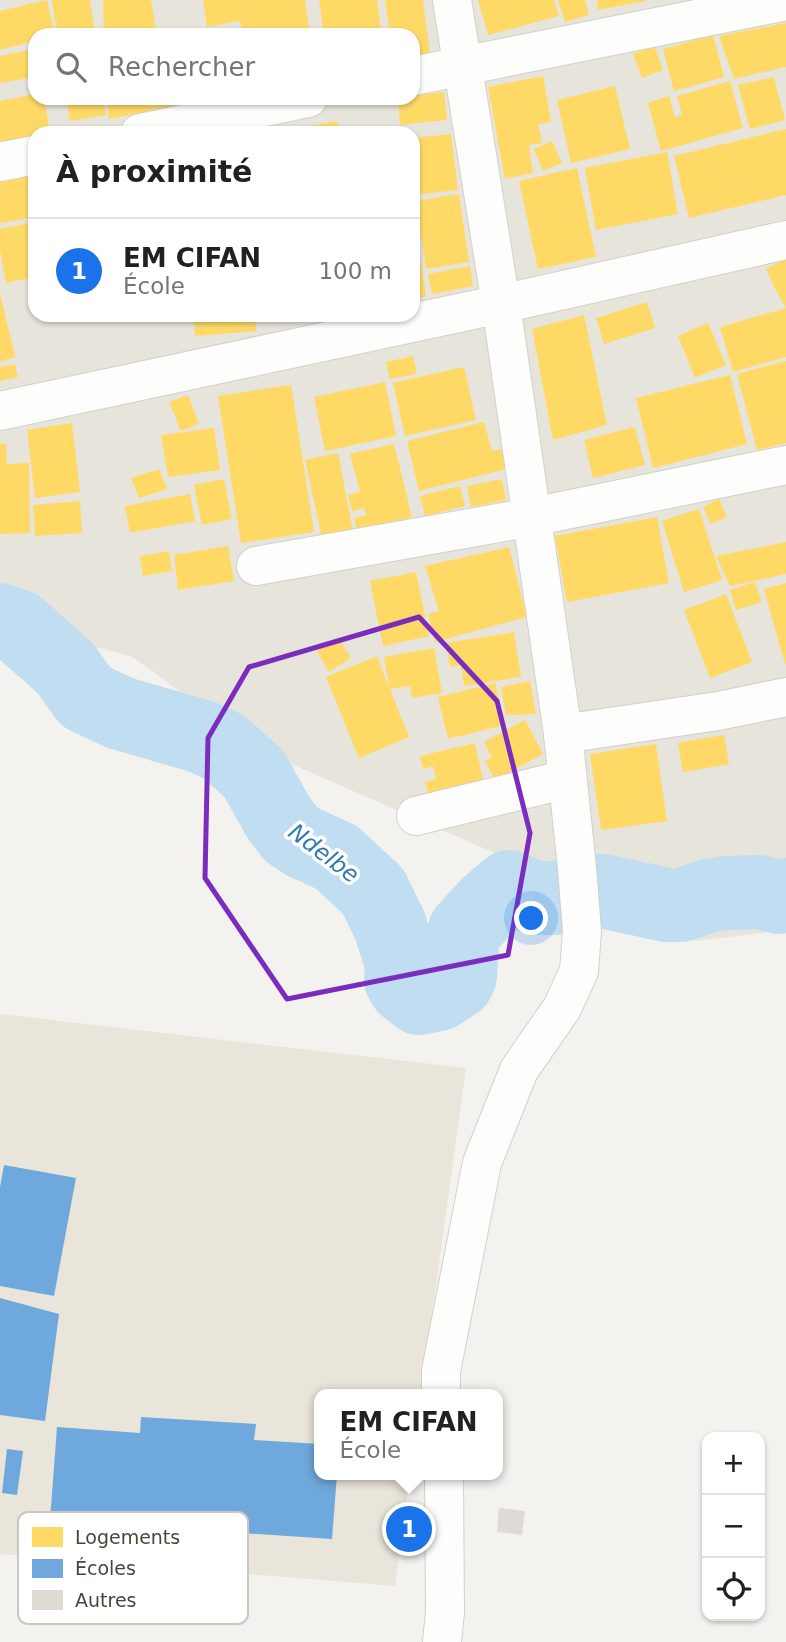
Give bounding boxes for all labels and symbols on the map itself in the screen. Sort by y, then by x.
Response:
water label: Ndelbe [284,818,364,888]
your location [514,901,548,935]
pin: 1 [386,1503,432,1555]
legend [18,1512,248,1624]
text: Logements [75,1526,180,1548]
text: Écoles [75,1557,136,1579]
text: Autres [75,1589,136,1611]

